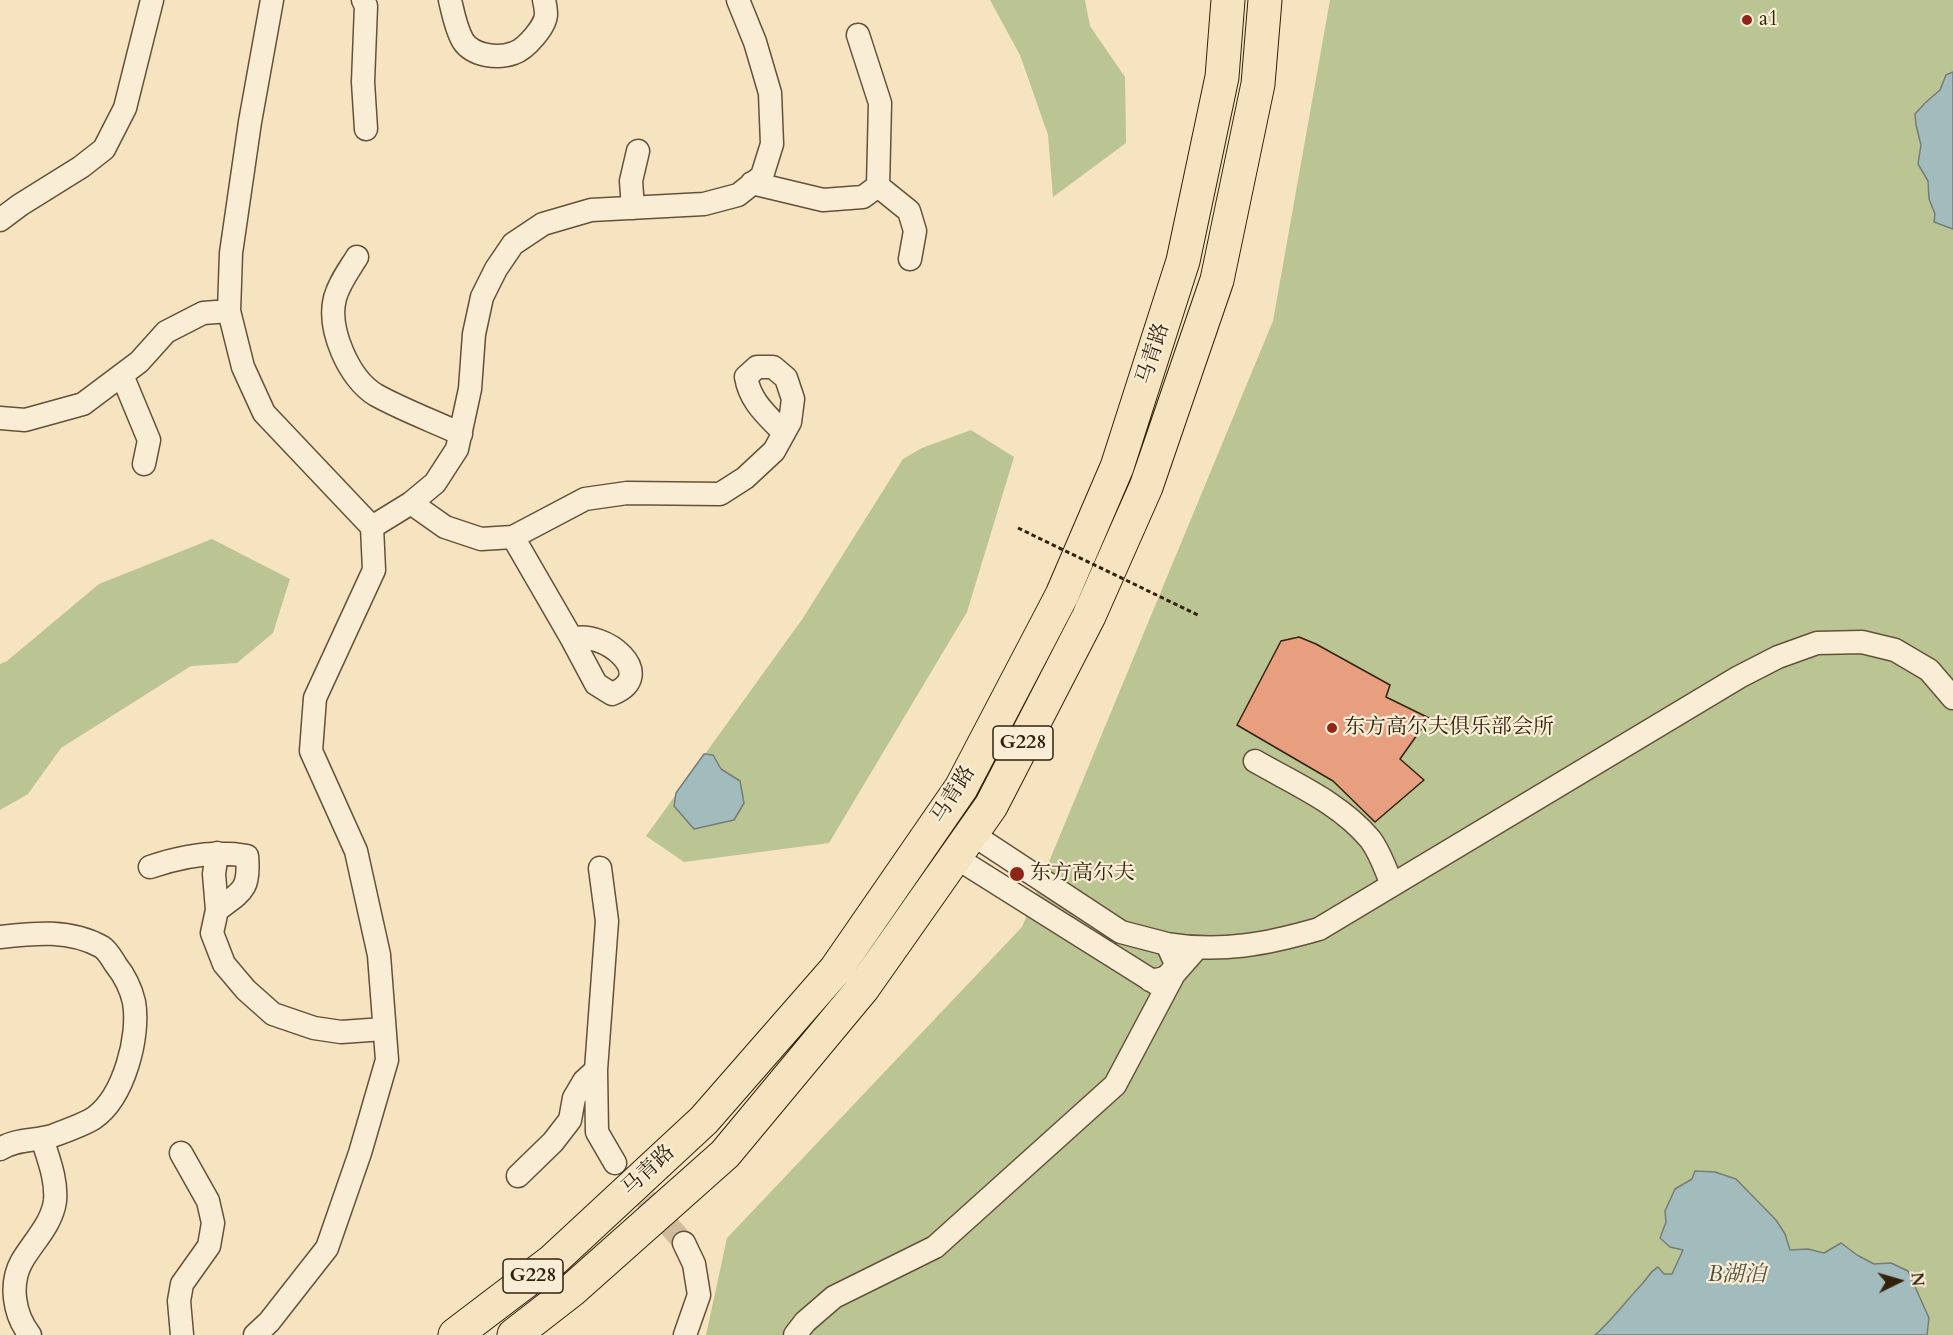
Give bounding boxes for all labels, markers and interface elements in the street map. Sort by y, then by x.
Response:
place label: a1 [1759,7,1779,33]
marker: a1 [1740,13,1754,27]
street label: 马青路 [1132,320,1176,388]
place label: 东方高尔夫俱乐部会所 [1344,715,1554,741]
marker: 东方高尔夫俱乐部会所 [1325,721,1339,735]
road number: G228 [993,726,1053,760]
street label: 马青路 [927,762,981,828]
place label: 东方高尔夫 [1030,861,1135,887]
marker: 东方高尔夫 [1008,865,1026,883]
street label: 马青路 [617,1140,681,1202]
north arrow [1869,1251,1929,1311]
road number: G228 [503,1259,563,1293]
water label: B湖泊 [1708,1263,1766,1289]
text: N [1905,1272,1928,1287]

